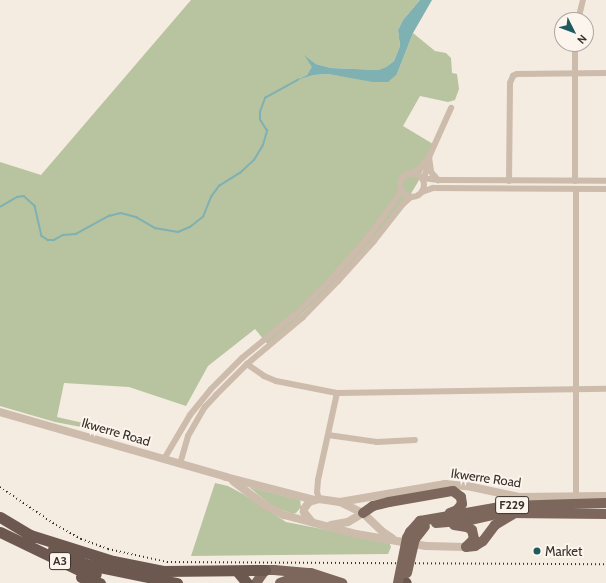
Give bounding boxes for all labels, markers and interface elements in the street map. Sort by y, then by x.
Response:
north arrow [554,12,594,52]
text: N [574,32,590,47]
street label: Ikwerre Road [80,415,152,449]
street label: Ikwerre Road [450,465,522,491]
road number: F229 [495,495,529,515]
place label: Market [545,543,582,559]
marker: Market [532,546,542,556]
road number: A3 [49,551,71,571]

